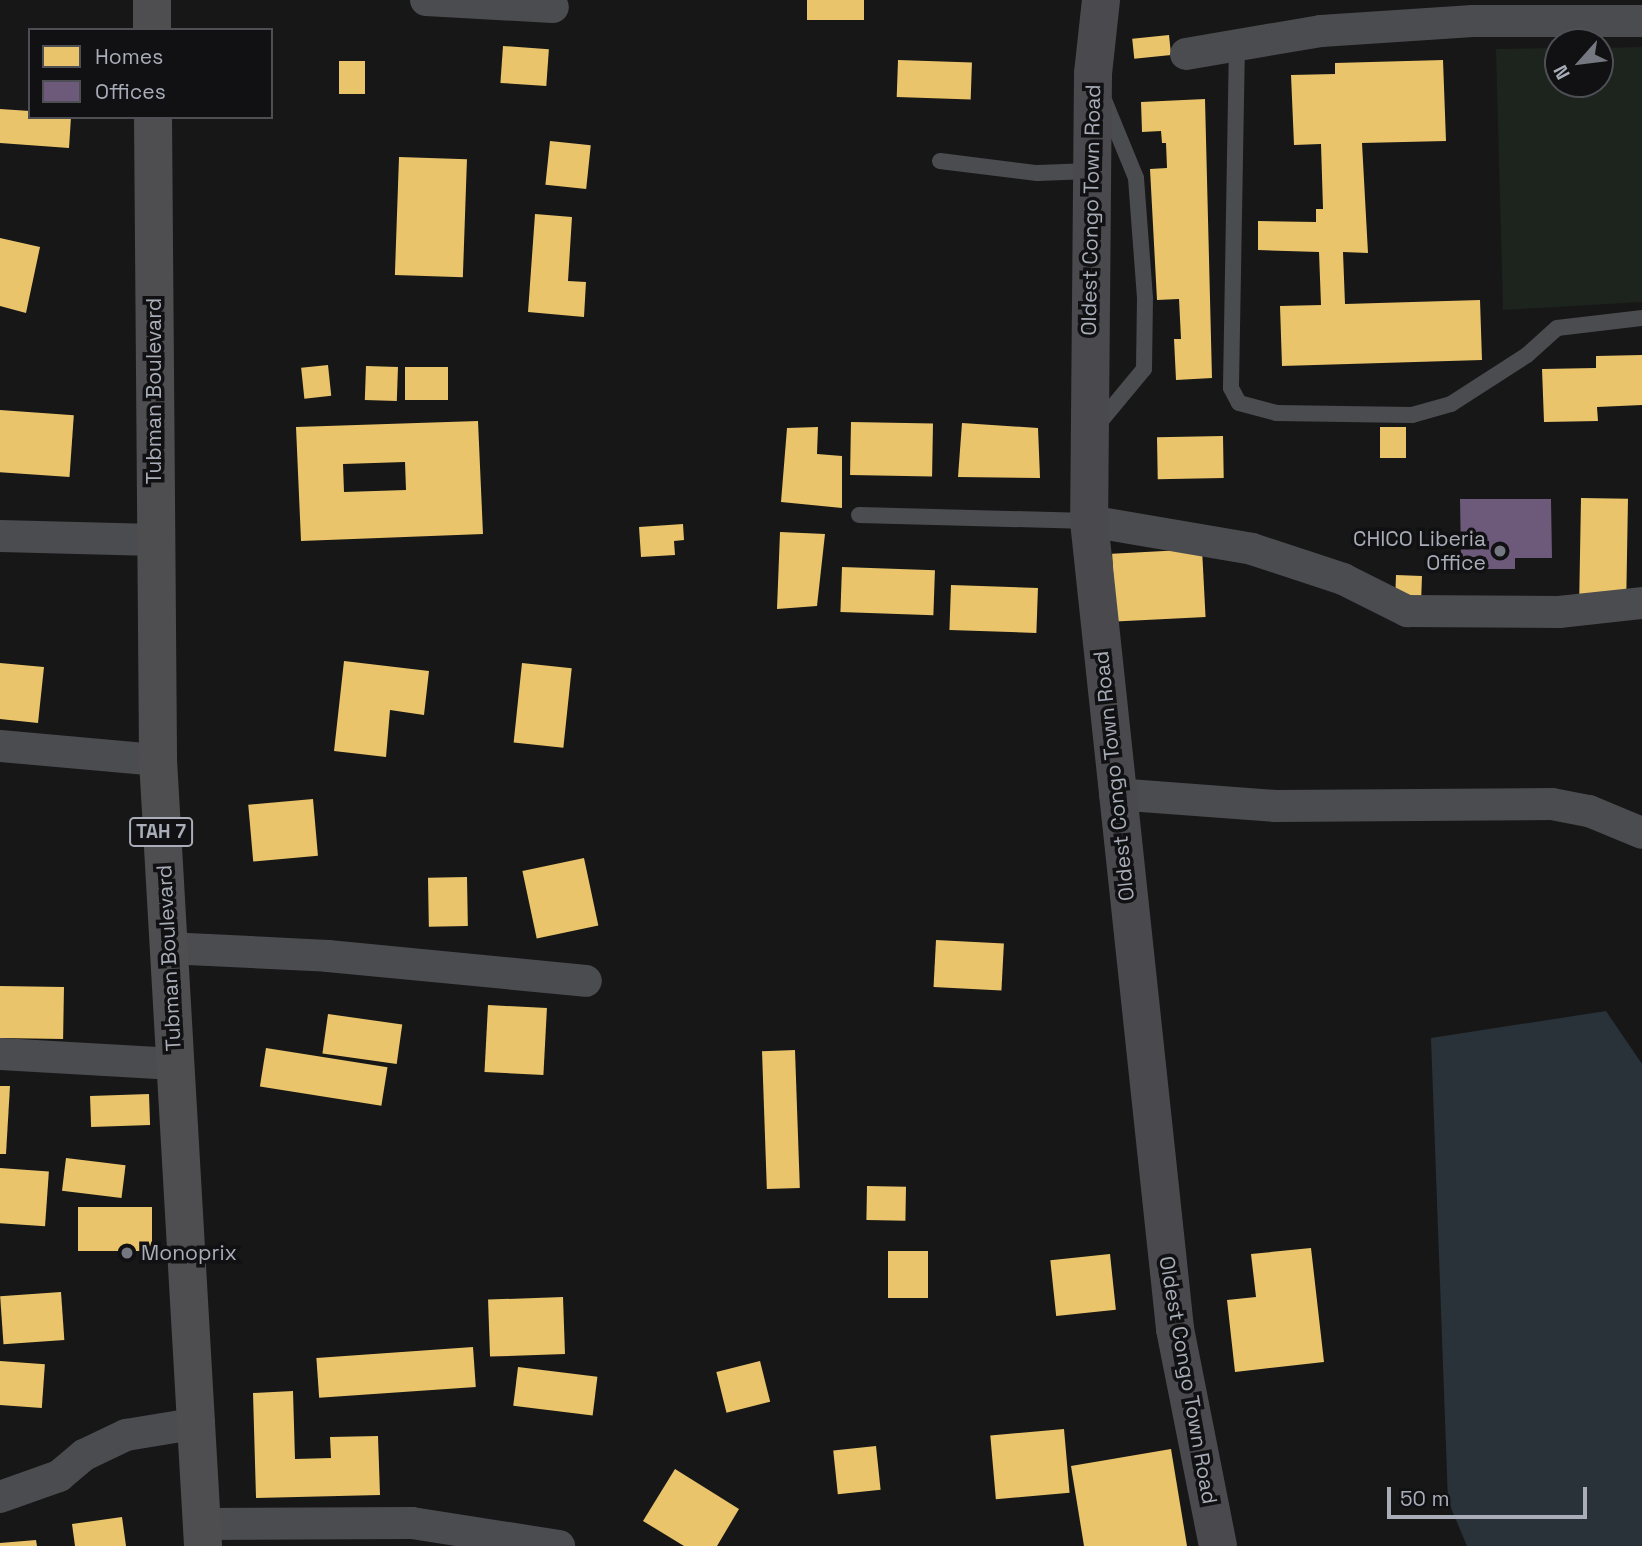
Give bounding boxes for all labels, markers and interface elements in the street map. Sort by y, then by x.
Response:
legend [28,28,273,119]
north arrow [1544,28,1614,98]
text: Homes [95,43,163,70]
text: N [1548,61,1576,84]
text: Offices [95,78,166,105]
street label: Oldest Congo Town Road [1076,84,1106,336]
street label: Tubman Boulevard [141,298,167,484]
place label: CHICO Liberia Office [1353,526,1486,576]
marker: CHICO Liberia Office [1492,543,1508,559]
street label: Oldest Congo Town Road [1088,649,1140,903]
road number: TAH 7 [128,817,194,848]
street label: Tubman Boulevard [152,864,186,1052]
place label: Monoprix [141,1240,237,1266]
marker: Monoprix [119,1245,135,1261]
street label: Oldest Congo Town Road [1154,1254,1222,1506]
scale bar [1390,1472,1590,1516]
text: 50 m [1400,1485,1450,1512]

